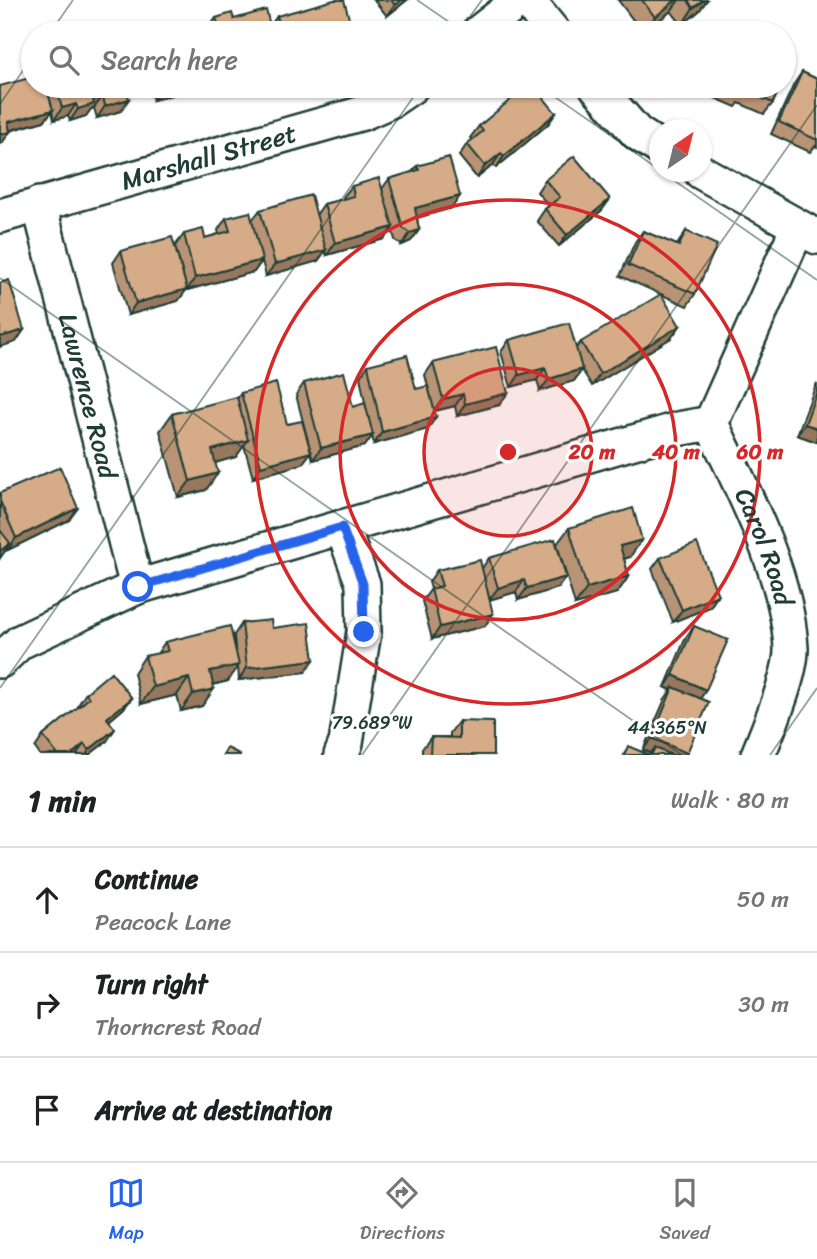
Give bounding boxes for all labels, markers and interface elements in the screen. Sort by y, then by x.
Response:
search box [21,21,796,98]
text: Search here [101,37,238,83]
icon: search [45,41,83,79]
street label: Marshall Street [116,110,302,204]
north arrow [649,119,712,182]
street label: Lawrence Road [45,308,132,486]
text: 20 m [568,433,616,471]
text: 40 m [651,433,701,471]
text: 60 m [736,433,784,471]
centre of rings [496,440,520,464]
street label: Carol Road [722,480,808,612]
route start [122,571,153,602]
route end [348,616,379,647]
text: 79.689°W [332,707,413,739]
text: 44.365°N [627,712,707,744]
text: 1 min [28,774,96,828]
text: Walk · 80 m [671,780,789,821]
text: Continue [95,856,198,902]
text: 50 m [737,879,789,920]
icon: ahead [28,881,66,919]
text: Peacock Lane [95,902,231,943]
text: Turn right [95,961,208,1007]
text: 30 m [738,984,789,1025]
icon: right [28,986,66,1024]
text: Thorncrest Road [95,1007,261,1048]
text: Arrive at destination [95,1087,332,1133]
icon: arrive [28,1091,66,1129]
tab: Map [107,1174,145,1249]
tab: Directions [360,1174,445,1249]
tab: Saved [660,1174,710,1249]

